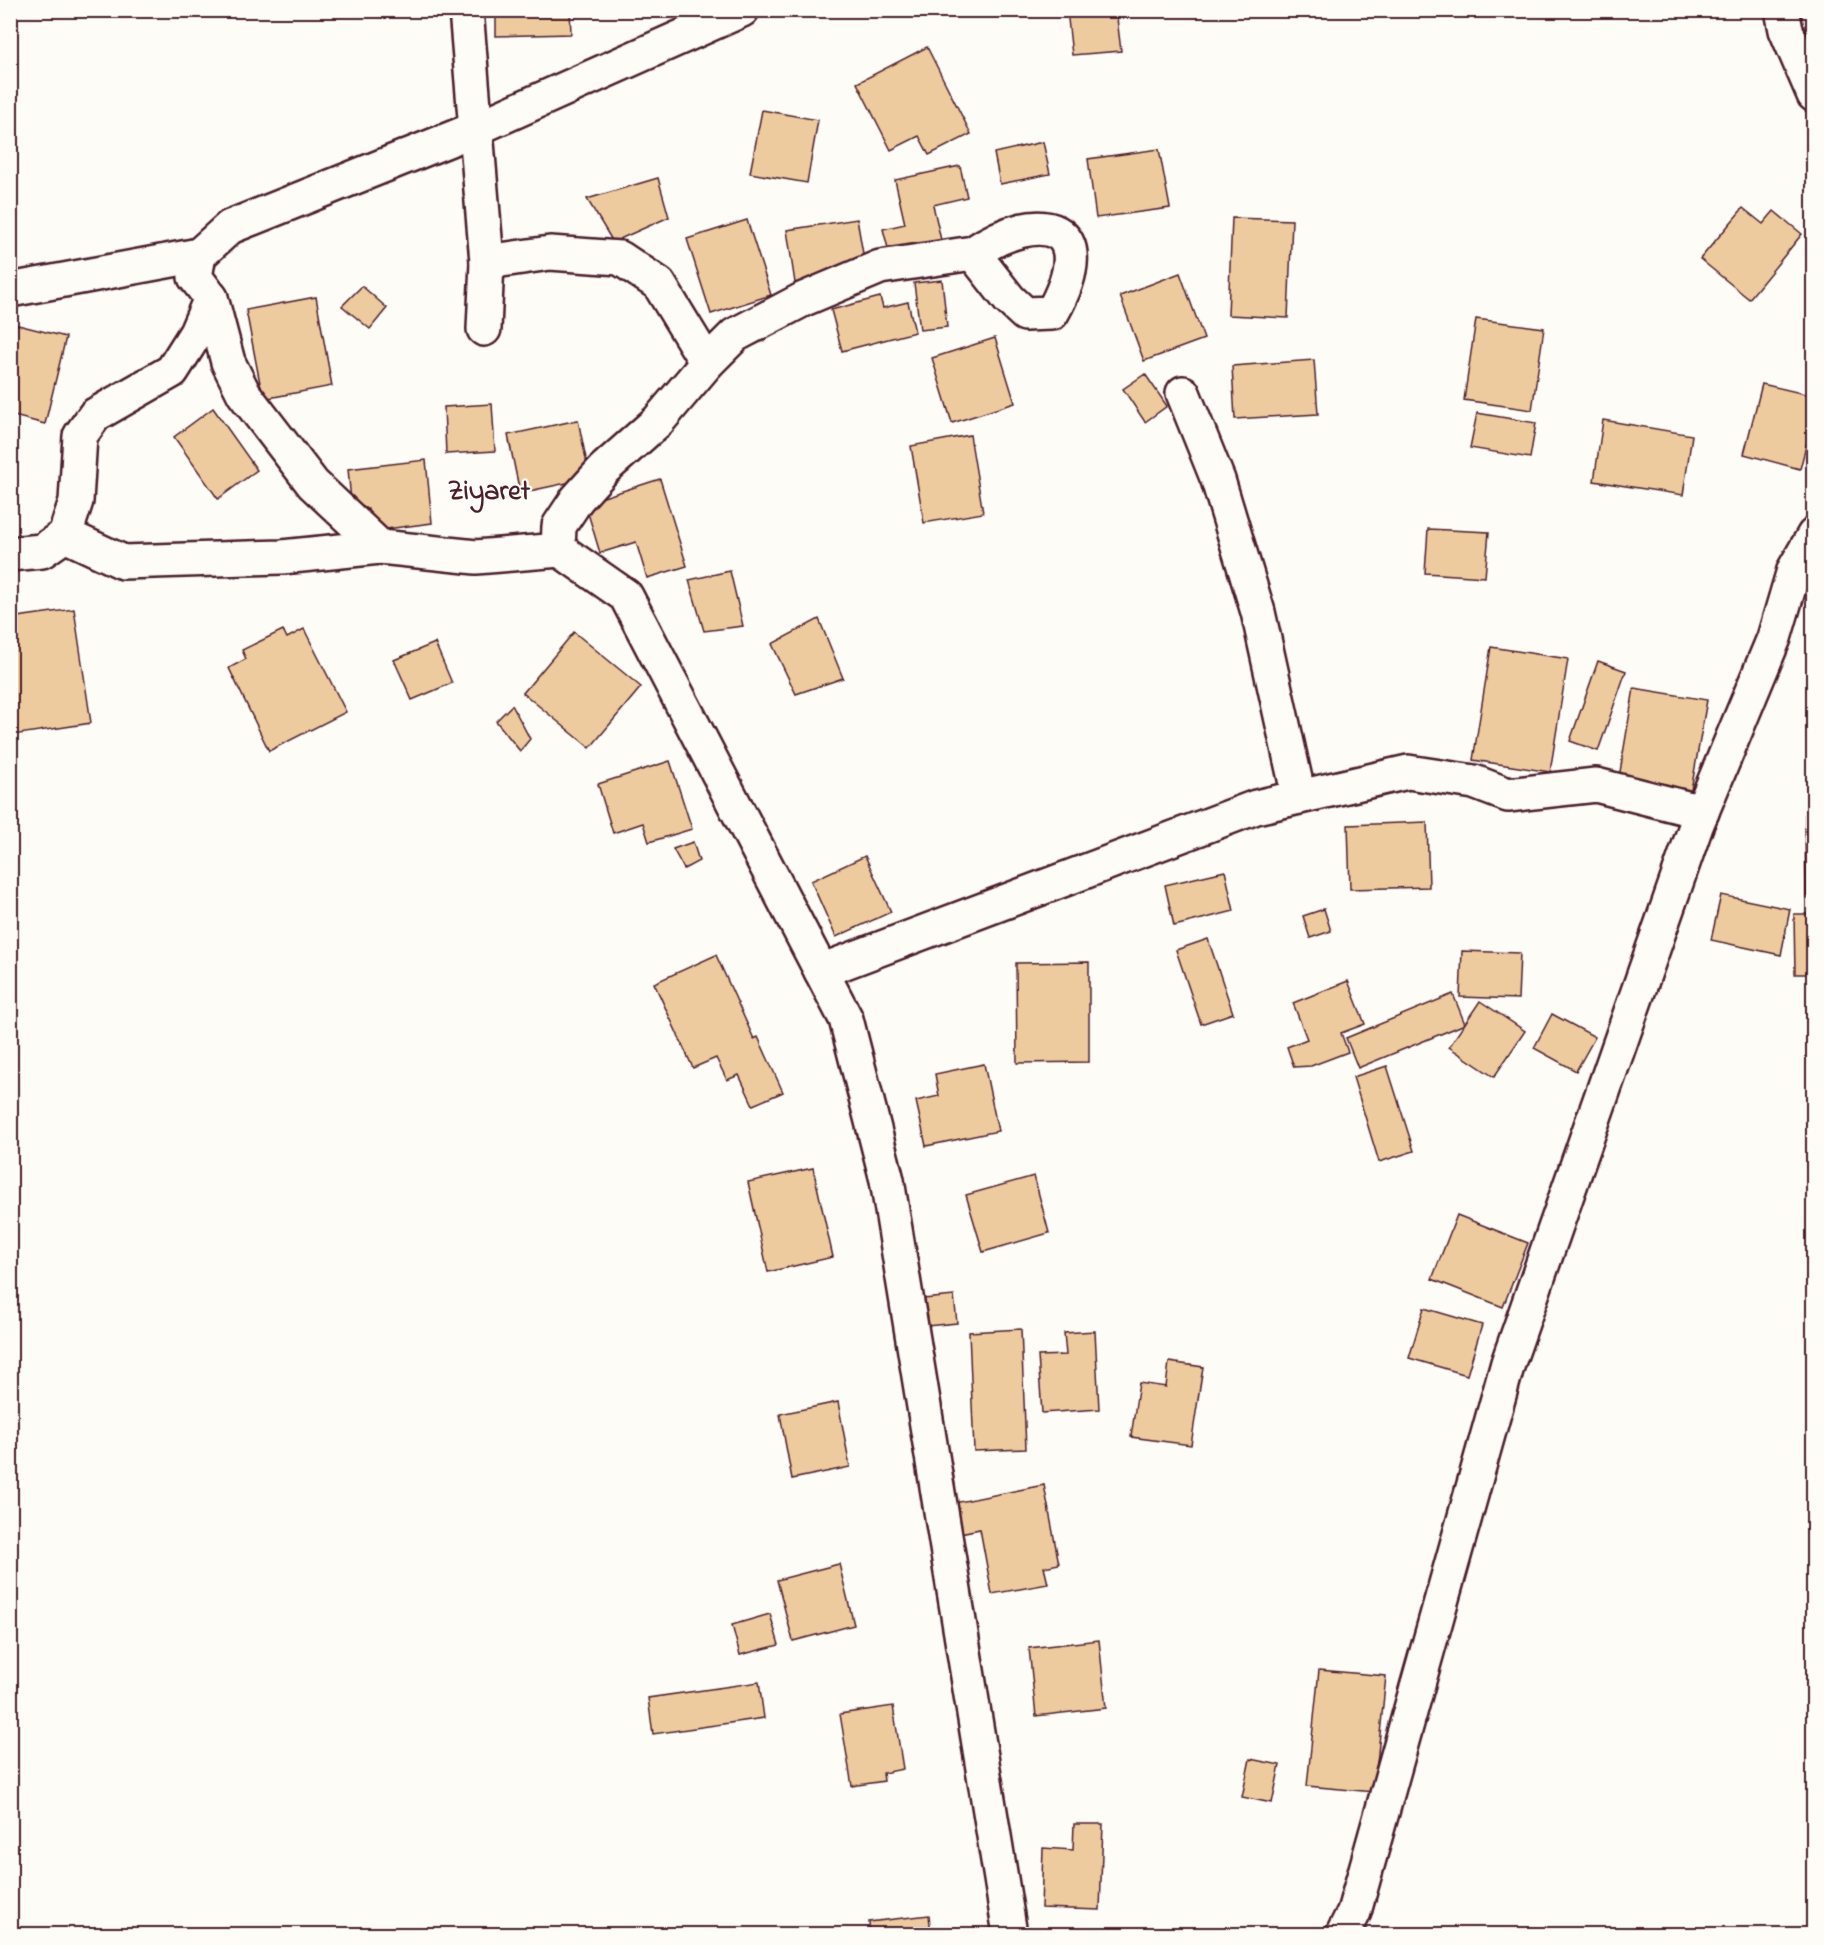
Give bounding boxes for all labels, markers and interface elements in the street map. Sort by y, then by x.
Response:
district label: Ziyaret [448,472,531,513]

